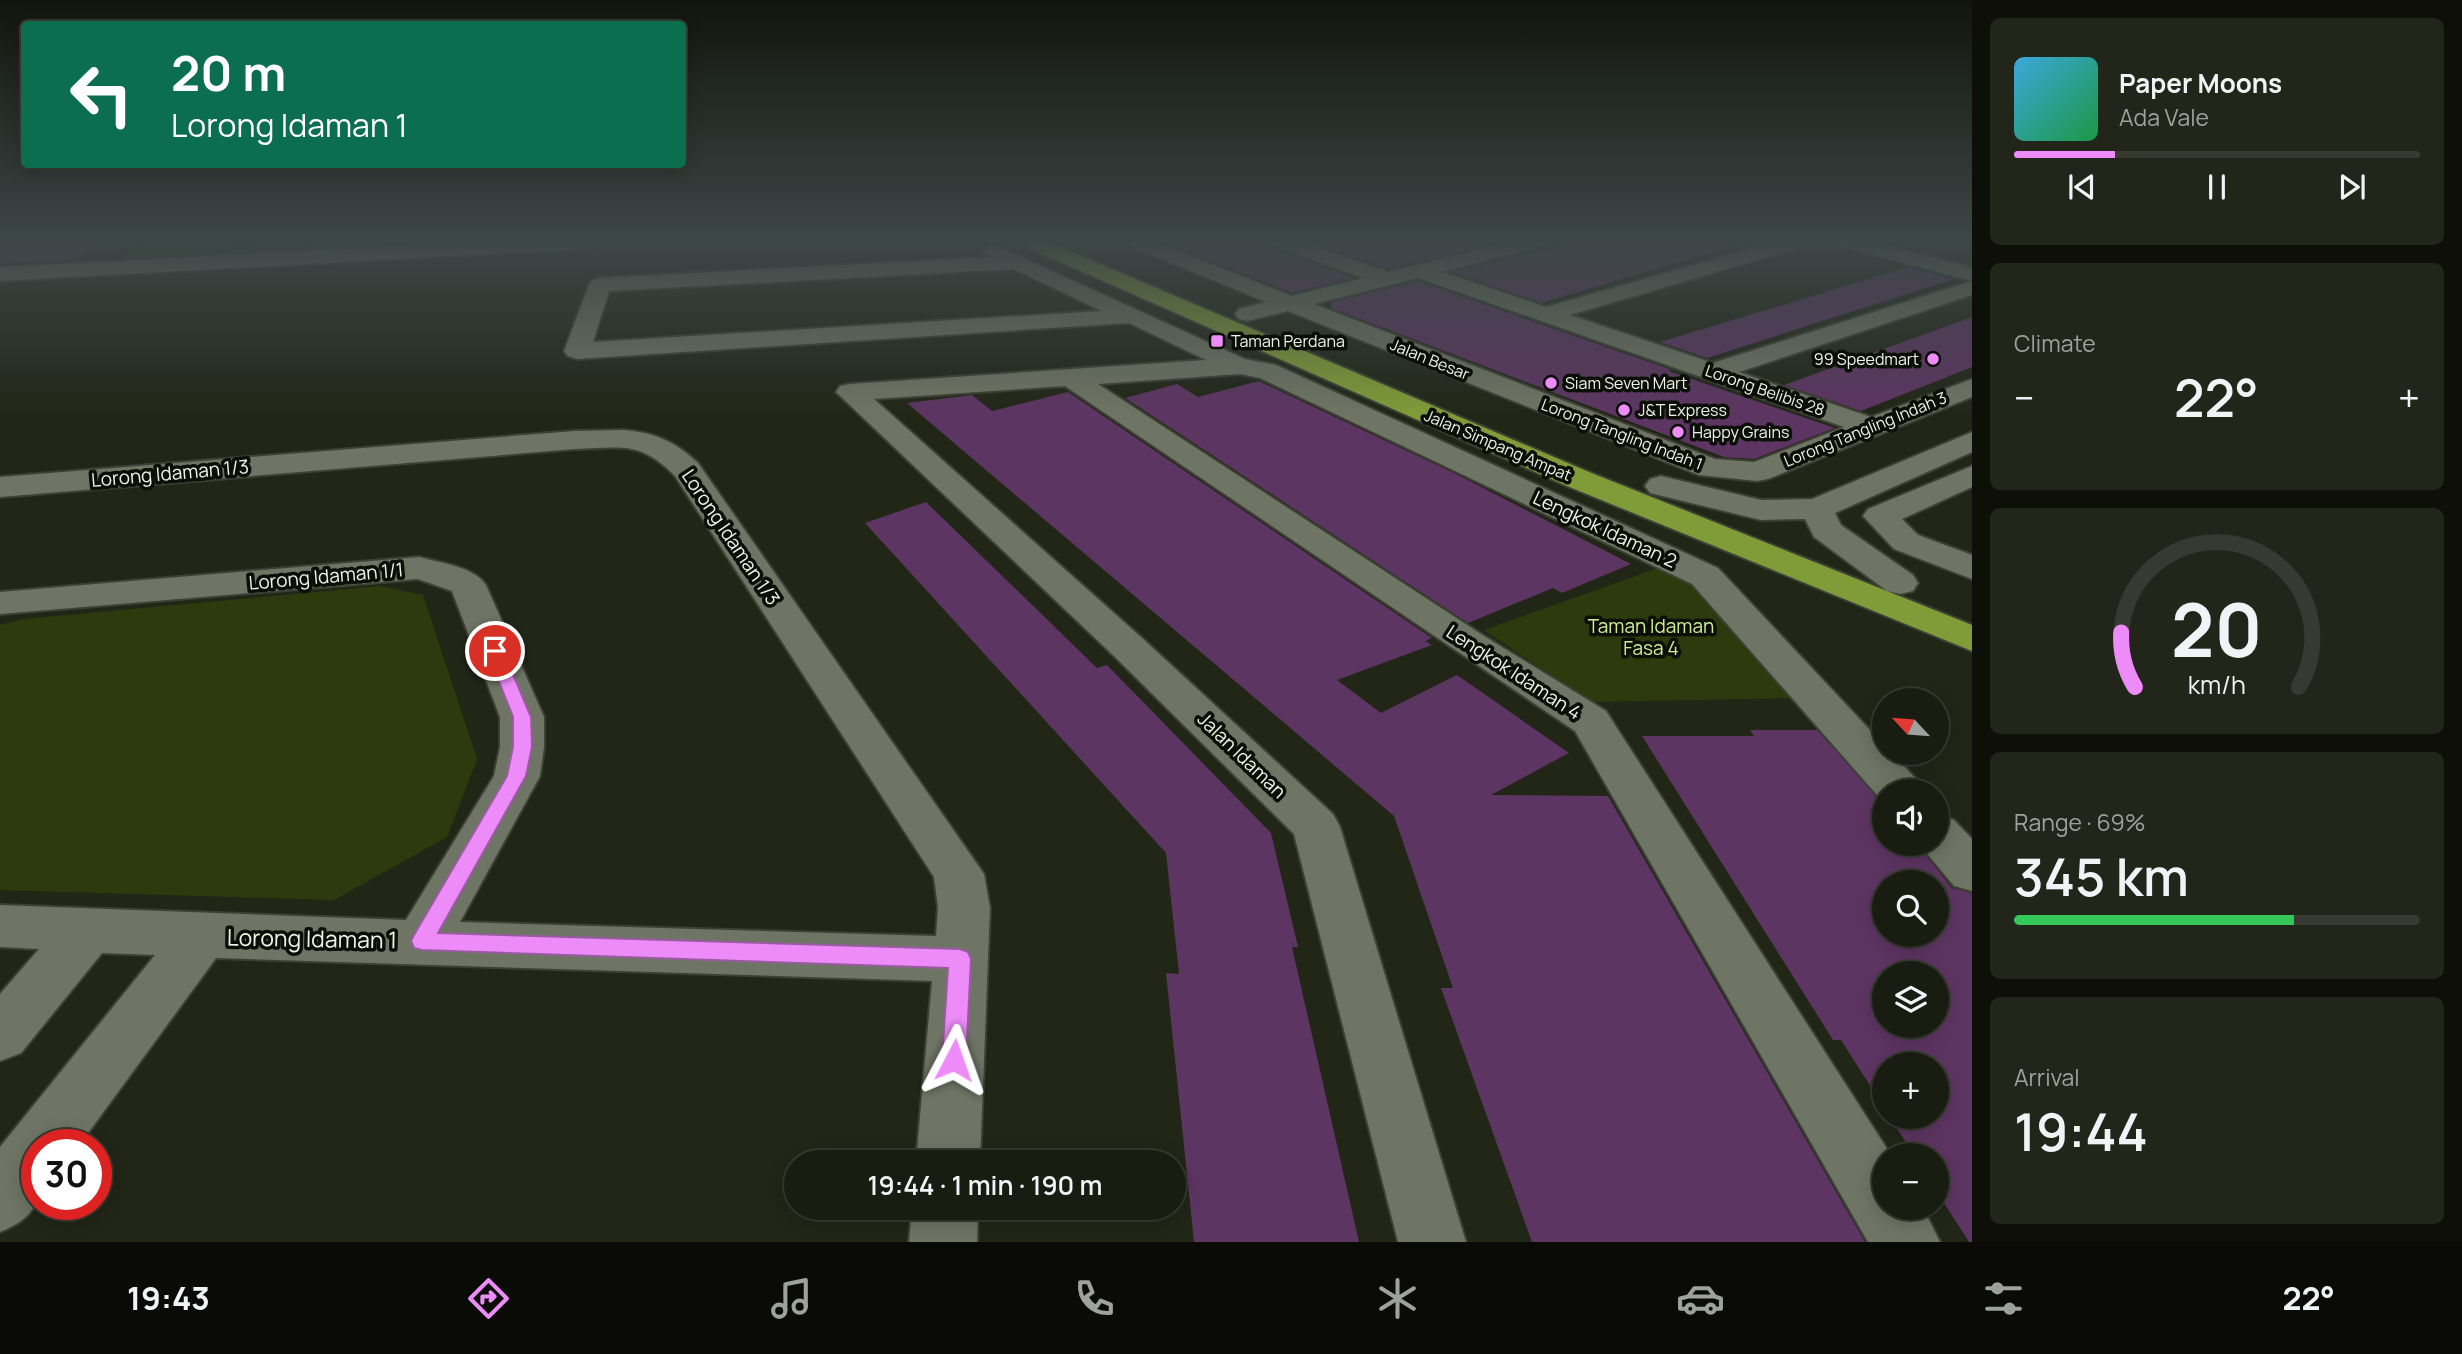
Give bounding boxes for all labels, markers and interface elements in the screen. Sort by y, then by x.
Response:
text: 20 m [171,39,286,106]
icon: left [56,49,147,140]
text: Paper Moons [2119,65,2282,101]
text: Ada Vale [2119,101,2209,133]
text: Lorong Idaman 1 [171,103,408,147]
icon: previous [2063,168,2101,206]
icon: pause [2198,168,2236,206]
icon: next [2333,168,2371,206]
text: Climate [2014,327,2096,359]
place label: Taman Perdana [1231,330,1345,352]
marker: Taman Perdana [1209,333,1225,349]
street label: Jalan Besar [1387,333,1473,385]
place label: 99 Speedmart [1814,348,1919,370]
marker: 99 Speedmart [1925,351,1941,367]
street label: Lorong Belibis 28 [1702,359,1828,421]
text: 22° [2174,362,2259,433]
text: − [2014,371,2035,423]
text: + [2398,371,2420,423]
place label: Siam Seven Mart [1565,372,1687,394]
marker: Siam Seven Mart [1543,375,1559,391]
street label: Lorong Tangling Indah 3 [1780,386,1950,472]
street label: Lorong Tangling Indah 1 [1538,393,1706,475]
place label: J&T Express [1638,399,1727,421]
marker: J&T Express [1616,402,1632,418]
street label: Jalan Simpang Ampat [1421,404,1575,486]
place label: Happy Grains [1692,421,1789,443]
marker: Happy Grains [1670,424,1686,440]
street label: Lorong Idaman 1/3 [90,453,250,493]
street label: Lorong Idaman 1/3 [676,464,786,610]
street label: Lengkok Idaman 2 [1529,484,1681,574]
street label: Lorong Idaman 1/1 [247,556,405,596]
text: 20 [2171,579,2263,679]
park label: Taman Idaman Fasa 4 [1588,613,1714,661]
street label: Lengkok Idaman 4 [1442,619,1586,725]
pin [465,621,525,681]
icon: arrive [476,632,514,670]
text: km/h [2188,667,2246,702]
north arrow [1872,688,1950,765]
map controls [1872,688,1949,1220]
street label: Jalan Idaman [1192,706,1292,804]
button: sound [1872,779,1949,856]
text: Range · 69% [2014,806,2145,838]
text: 345 km [2014,841,2189,912]
button: search [1872,870,1949,947]
street label: Lorong Idaman 1 [227,921,397,955]
button: layers [1872,961,1949,1038]
position arrow [917,1023,991,1097]
button: + [1872,1052,1949,1129]
text: Arrival [2014,1061,2080,1093]
text: 19:44 [2014,1096,2148,1167]
speed limit sign: 30 [21,1129,112,1220]
button: − [1872,1143,1949,1220]
text: 19:44 · 1 min · 190 m [868,1167,1102,1203]
icon: directions [464,1274,513,1323]
icon: music [767,1274,816,1323]
icon: phone [1070,1274,1119,1323]
icon: climate [1373,1274,1422,1323]
icon: car [1676,1274,1725,1323]
icon: filters [1979,1274,2028,1323]
text: 19:43 [127,1276,210,1320]
text: 22° [2282,1276,2335,1320]

